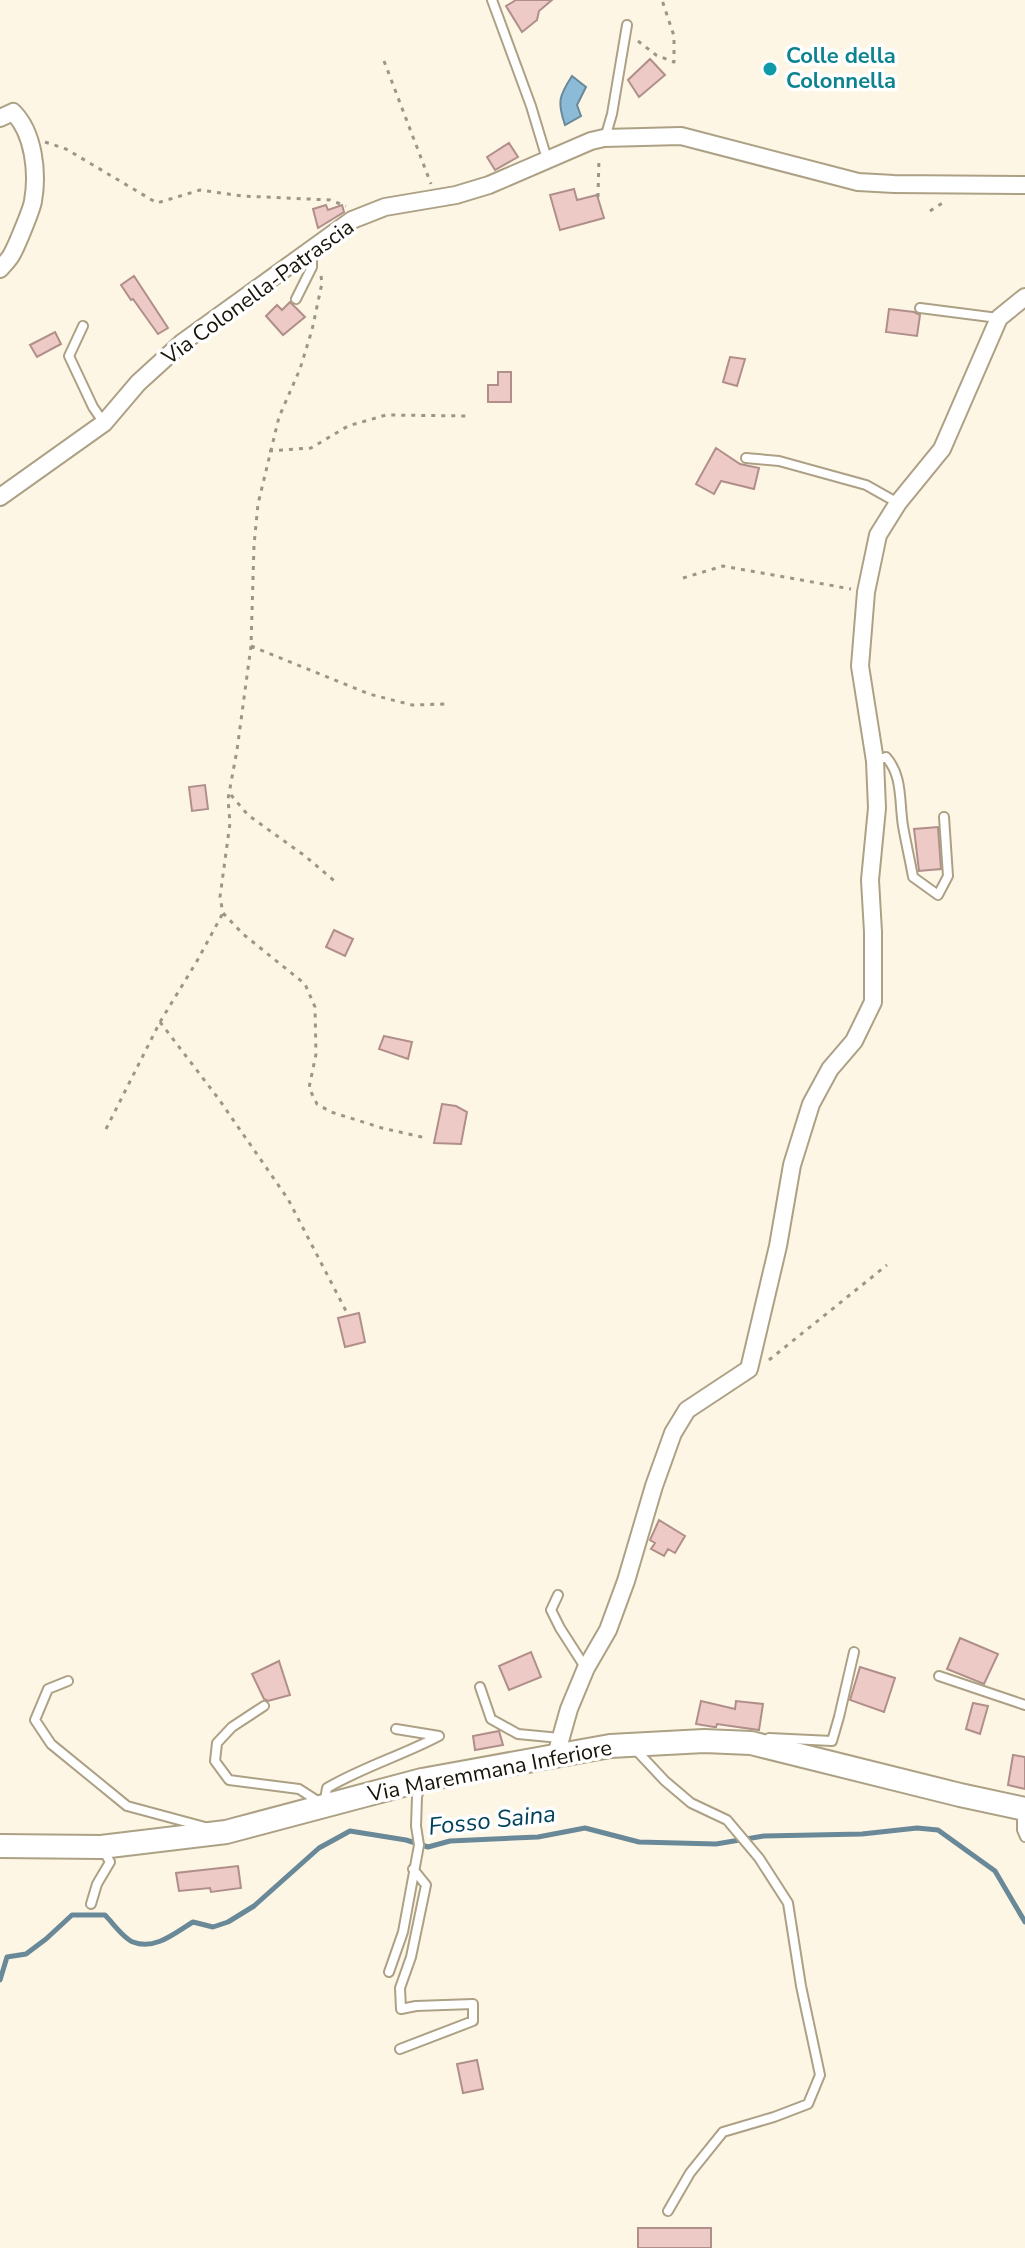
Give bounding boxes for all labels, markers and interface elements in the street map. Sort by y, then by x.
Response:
place label: Colle della Colonnella [786,41,896,96]
marker: Colle della Colonnella [761,60,779,78]
street label: Via Colonella-Patrascia [155,212,360,372]
street label: Via Maremmana Inferiore [364,1733,615,1810]
water label: Fosso Saina [427,1797,557,1843]

